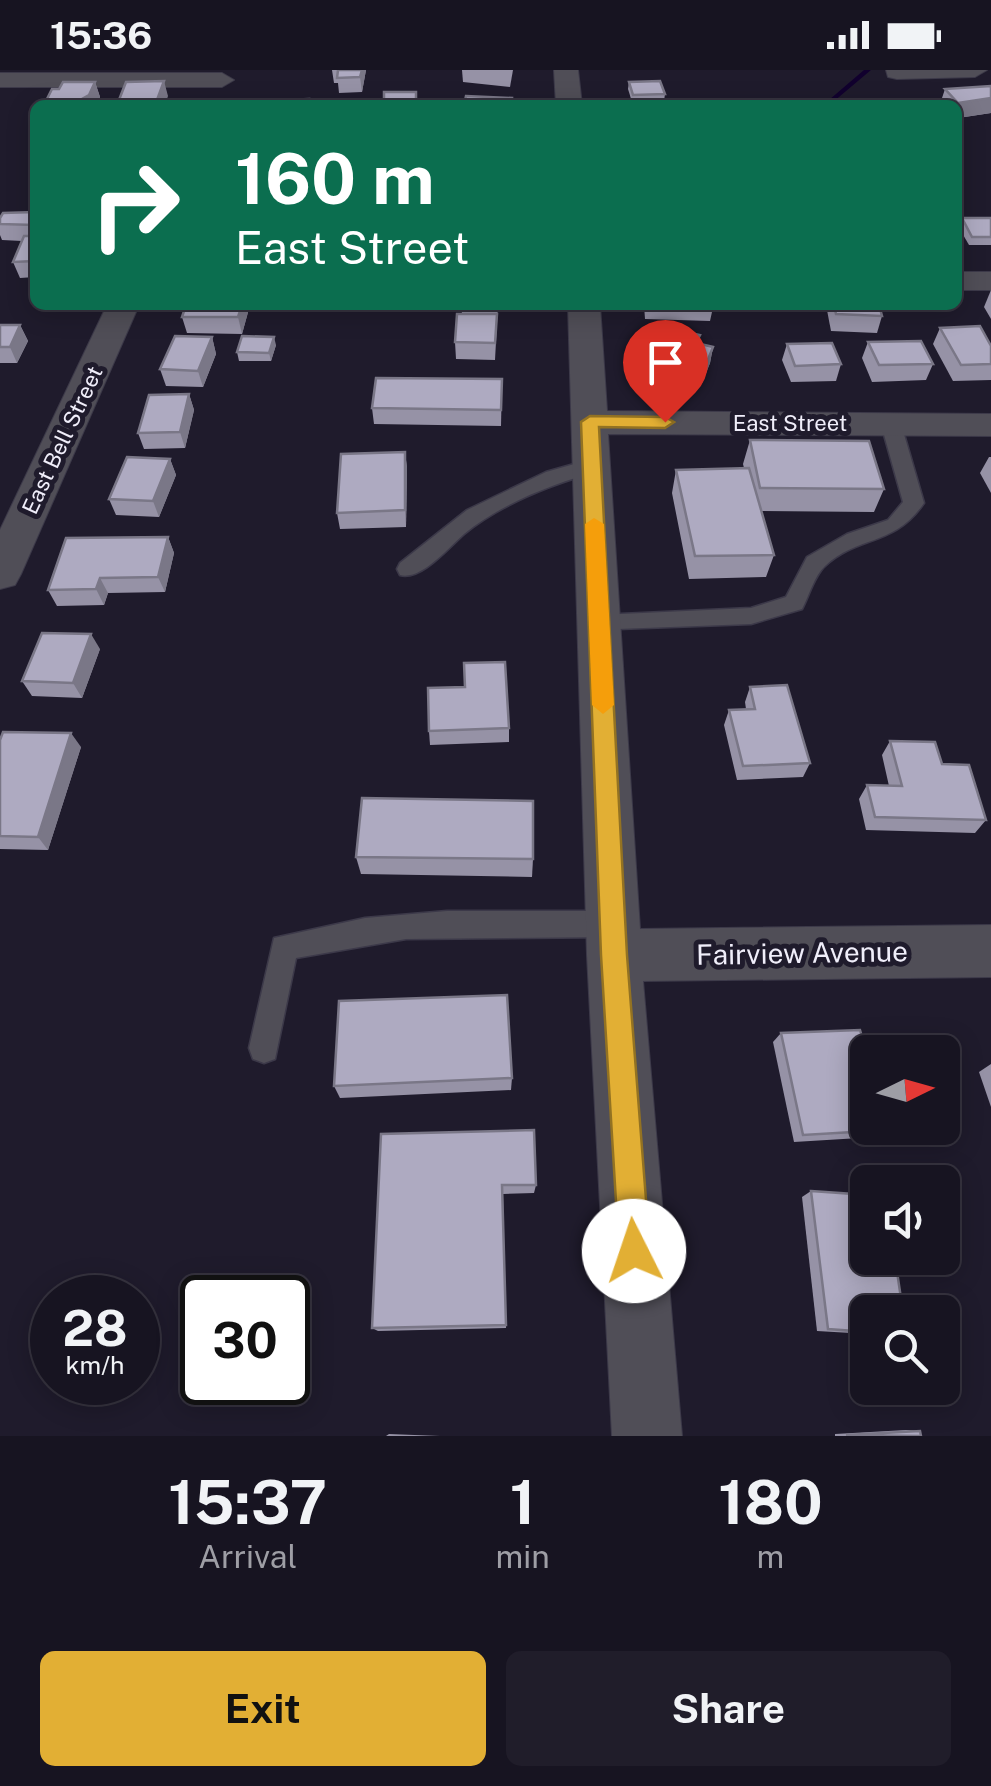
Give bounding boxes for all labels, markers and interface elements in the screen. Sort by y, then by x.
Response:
text: 15:36 [50,13,152,58]
text: 160 m [235,137,435,220]
icon: right [70,140,200,270]
text: East Street [235,221,469,274]
pin [623,320,708,423]
icon: arrive [638,335,693,390]
street label: East Bell Street [16,362,108,518]
street label: East Street [733,410,847,436]
street label: Fairview Avenue [696,934,908,971]
north arrow [850,1035,960,1145]
map controls [850,1035,960,1405]
button: sound [850,1165,960,1275]
position arrow [582,1199,686,1303]
speed limit sign: 30 [180,1275,310,1405]
button: search [850,1295,960,1405]
text: 28 [62,1298,128,1357]
text: km/h [66,1350,124,1380]
text: 15:37 [168,1467,327,1538]
text: 1 [510,1467,536,1538]
text: 180 [718,1467,823,1538]
text: Arrival [198,1538,297,1575]
text: min [496,1538,550,1575]
text: m [757,1538,784,1575]
button: Exit [40,1651,486,1766]
button: Share [506,1651,951,1766]

